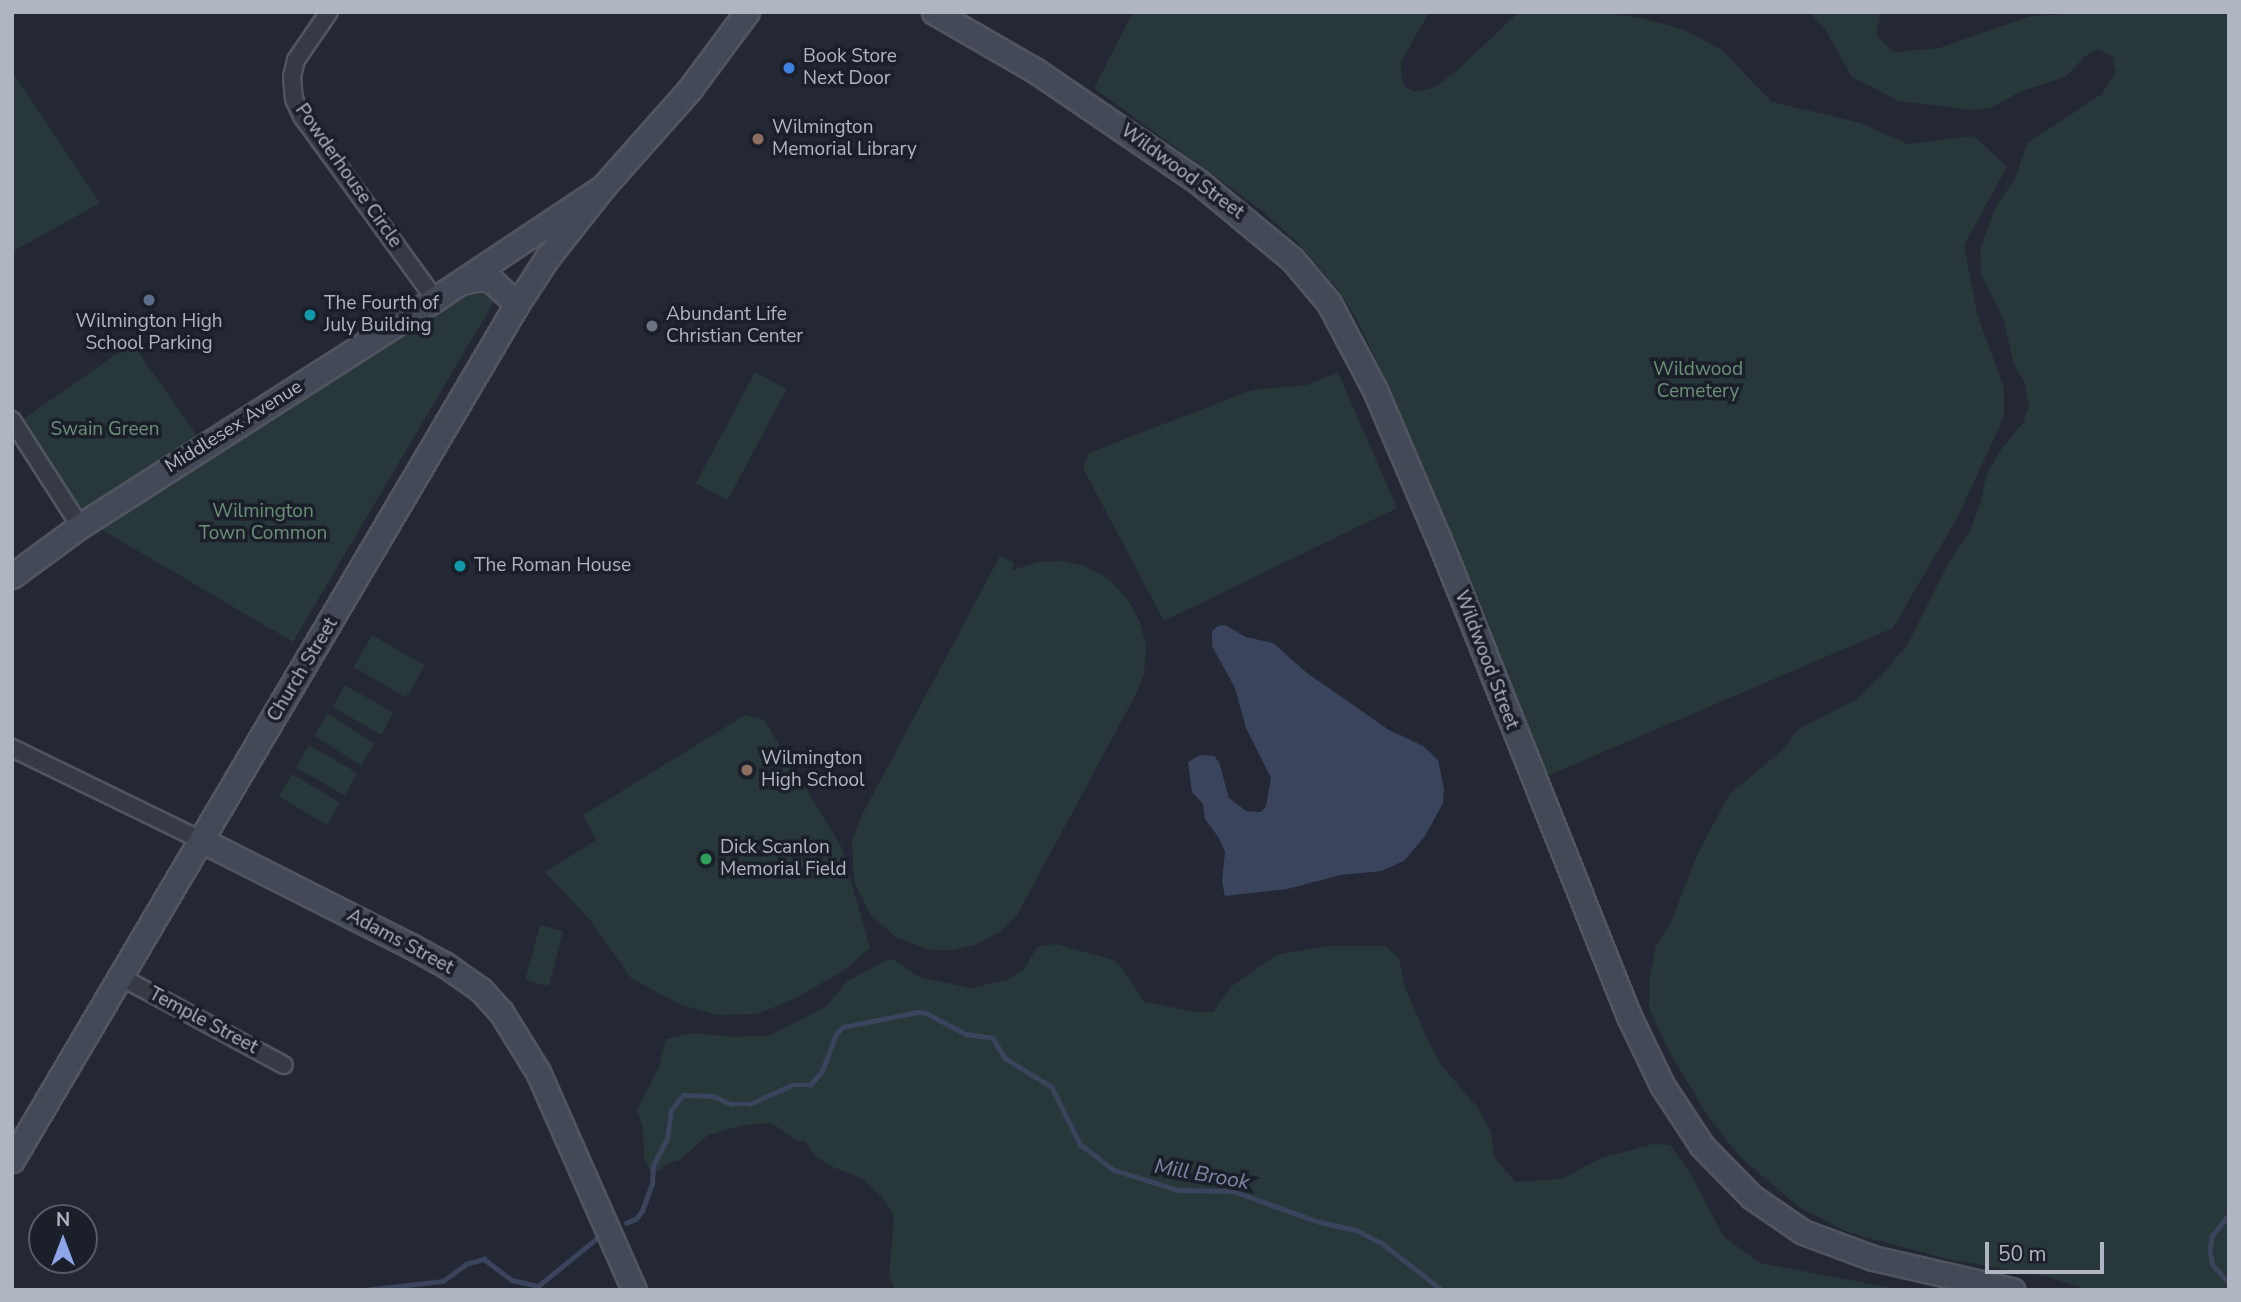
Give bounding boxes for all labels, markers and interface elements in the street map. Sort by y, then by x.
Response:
place label: Book Store Next Door [803,46,897,90]
marker: Book Store Next Door [781,60,797,76]
street label: Powderhouse Circle [290,100,406,252]
place label: Wilmington Memorial Library [772,117,917,161]
street label: Wildwood Street [1116,120,1248,224]
marker: Wilmington Memorial Library [750,131,766,147]
marker: Wilmington High School Parking [141,292,157,308]
place label: The Fourth of July Building [324,293,439,337]
place label: Abundant Life Christian Center [666,304,803,348]
marker: The Fourth of July Building [302,307,318,323]
place label: Wilmington High School Parking [75,311,223,355]
marker: Abundant Life Christian Center [644,318,660,334]
park label: Wildwood Cemetery [1653,359,1743,403]
street label: Middlesex Avenue [161,376,307,478]
park label: Swain Green [51,419,159,441]
park label: Wilmington Town Common [199,501,327,545]
place label: The Roman House [474,555,631,577]
marker: The Roman House [452,558,468,574]
street label: Wildwood Street [1449,587,1523,733]
street label: Church Street [263,614,343,726]
place label: Wilmington High School [761,748,865,792]
marker: Wilmington High School [739,762,755,778]
place label: Dick Scanlon Memorial Field [720,837,847,881]
marker: Dick Scanlon Memorial Field [698,851,714,867]
street label: Adams Street [343,904,457,980]
street label: Temple Street [145,983,261,1059]
water label: Mill Brook [1152,1153,1252,1195]
north arrow [28,1204,98,1274]
text: N [56,1207,70,1233]
scale bar [1989,1228,2108,1272]
text: 50 m [1998,1240,2047,1268]

